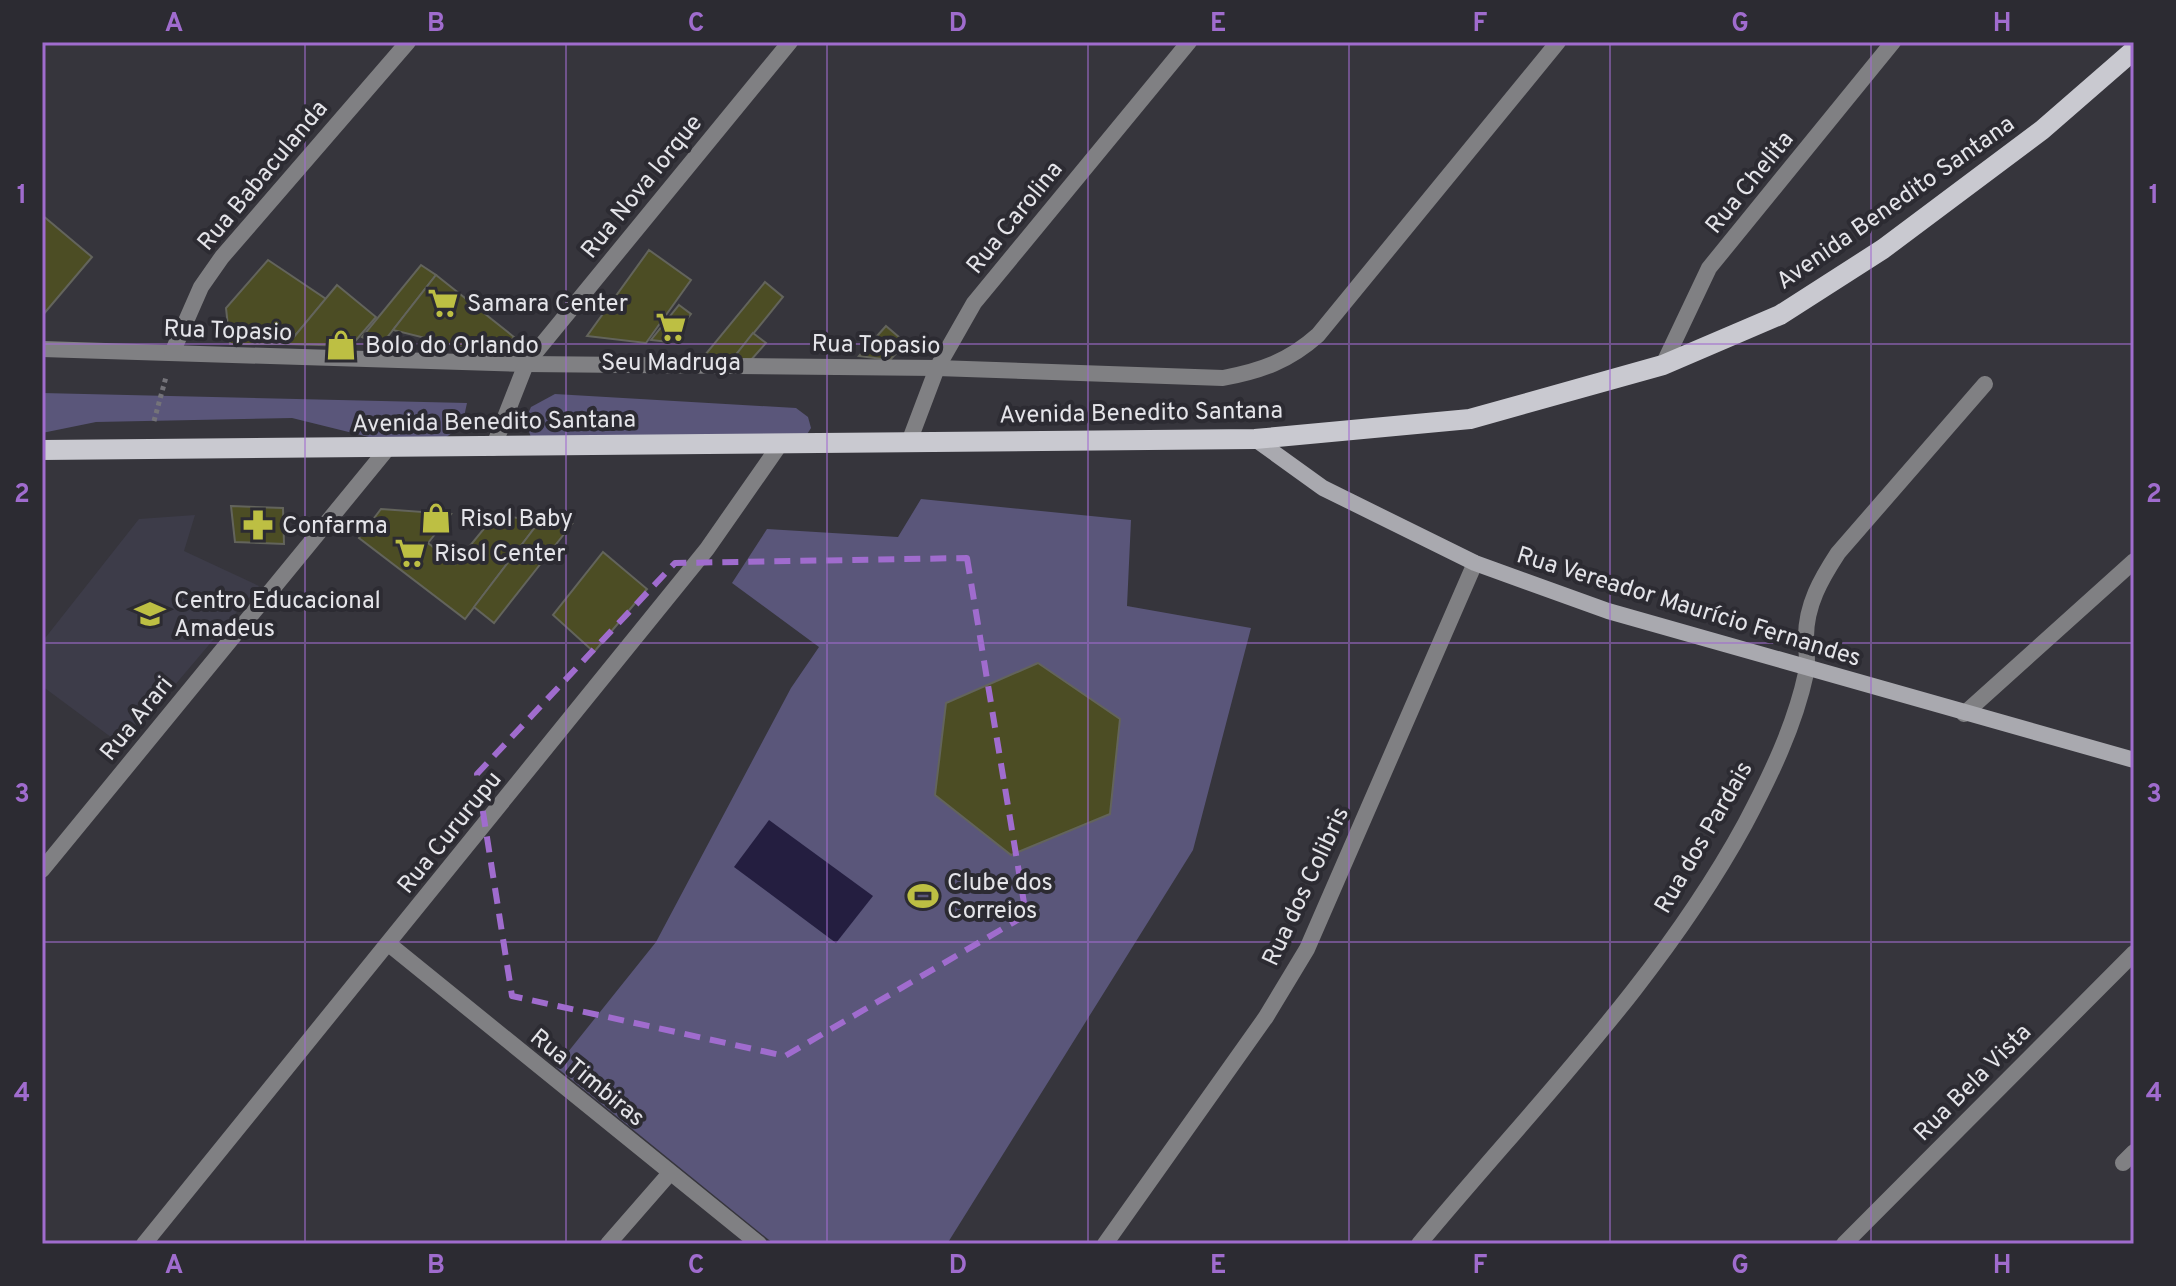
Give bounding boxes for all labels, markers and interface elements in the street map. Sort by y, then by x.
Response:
text: A [165,8,183,41]
text: B [427,8,445,41]
text: C [688,8,704,41]
text: D [949,8,967,41]
text: E [1210,8,1226,41]
text: F [1473,8,1488,41]
text: G [1731,8,1749,41]
text: H [1993,8,2011,41]
street label: Rua Babaculanda [192,95,335,258]
street label: Rua Nova Iorque [575,109,710,265]
street label: Avenida Benedito Santana [1771,110,2021,297]
street label: Rua Chelita [1700,126,1801,241]
street label: Rua Carolina [961,156,1070,281]
text: 1 [17,180,27,213]
text: 1 [2149,180,2159,213]
supermarket icon: Samara Center [426,286,460,320]
place label: Samara Center [467,290,628,320]
supermarket icon: Seu Madruga [654,310,688,344]
street label: Rua Topasio [163,315,293,349]
shop icon: Bolo do Orlando [324,328,358,362]
street label: Rua Topasio [811,330,941,362]
place label: Bolo do Orlando [365,332,539,362]
place label: Seu Madruga [601,349,741,379]
street label: Avenida Benedito Santana [999,397,1283,431]
street label: Avenida Benedito Santana [352,406,636,440]
text: 2 [14,479,30,512]
text: 2 [2146,479,2162,512]
shop icon: Risol Baby [419,501,453,535]
place label: Risol Baby [460,505,573,535]
pharmacy icon: Confarma [241,508,275,542]
place label: Confarma [282,512,388,542]
supermarket icon: Risol Center [393,536,427,570]
place label: Risol Center [434,540,566,570]
street label: Rua Vereador Maurício Fernandes [1513,541,1864,675]
place label: Centro Educacional Amadeus [174,587,381,645]
school or university icon: Centro Educacional Amadeus [133,597,167,631]
street label: Rua Arari [94,671,181,768]
street label: Rua dos Pardais [1649,757,1760,919]
street label: Rua Cururupu [392,766,509,901]
text: 3 [14,779,30,812]
text: 3 [2146,779,2162,812]
street label: Rua dos Colibris [1257,802,1357,971]
place label: Clube dos Correios [947,869,1053,927]
sports icon: Clube dos Correios [906,879,940,913]
street label: Rua Bela Vista [1908,1018,2039,1149]
street label: Rua Timbiras [523,1023,650,1134]
text: 4 [14,1078,30,1111]
text: 4 [2146,1078,2162,1111]
text: A [165,1250,183,1283]
text: B [427,1250,445,1283]
text: C [688,1250,704,1283]
text: D [949,1250,967,1283]
text: E [1210,1250,1226,1283]
text: F [1473,1250,1488,1283]
text: G [1731,1250,1749,1283]
text: H [1993,1250,2011,1283]

